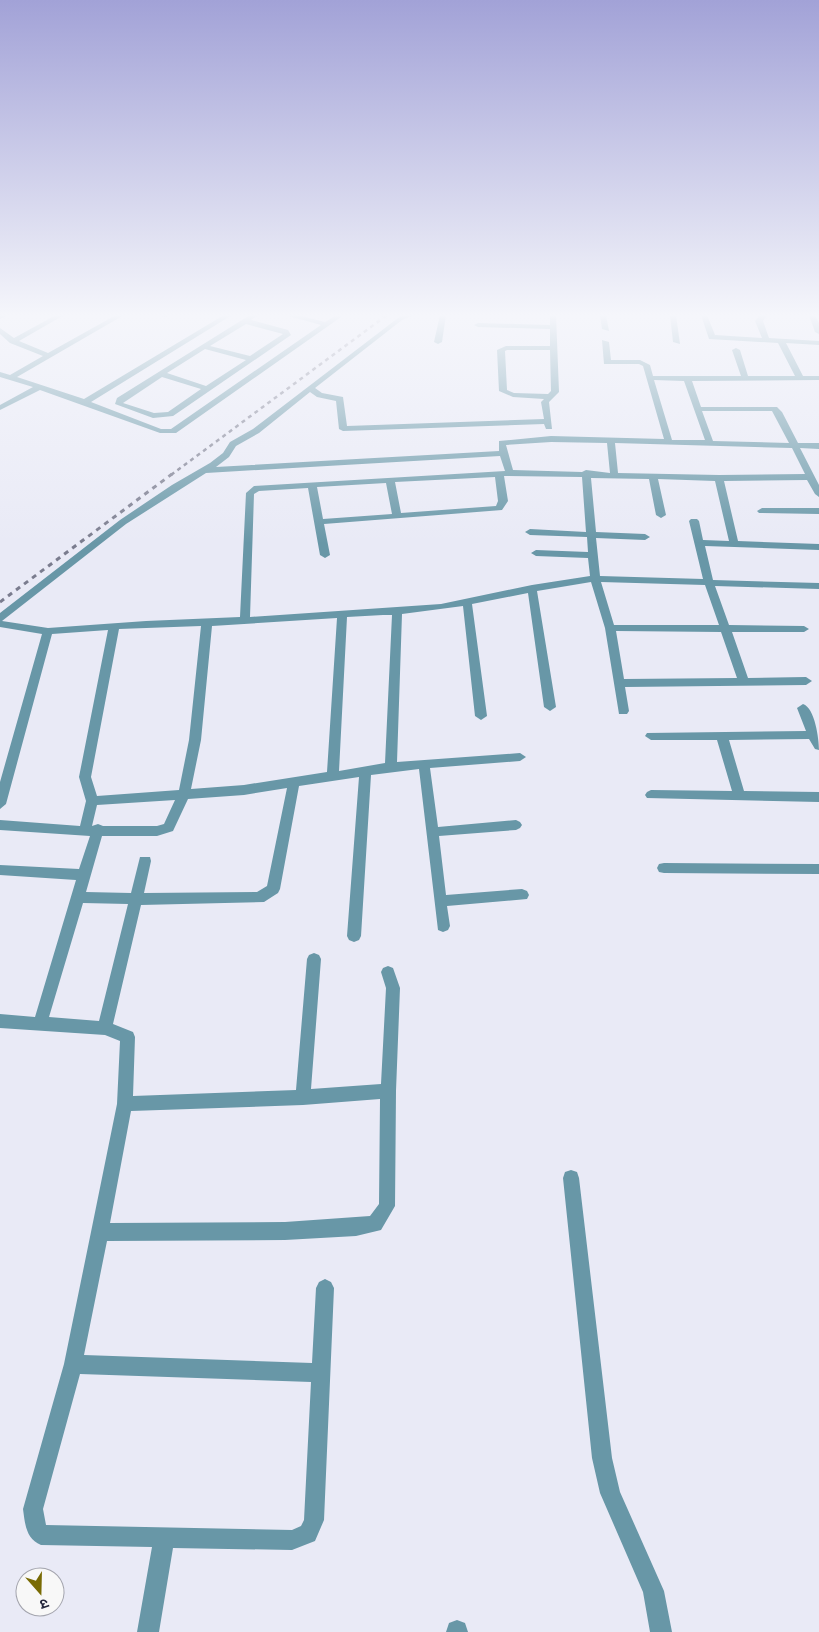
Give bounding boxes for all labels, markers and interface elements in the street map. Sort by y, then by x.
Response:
north arrow [15,1567,65,1617]
text: उ [37,1594,52,1615]

